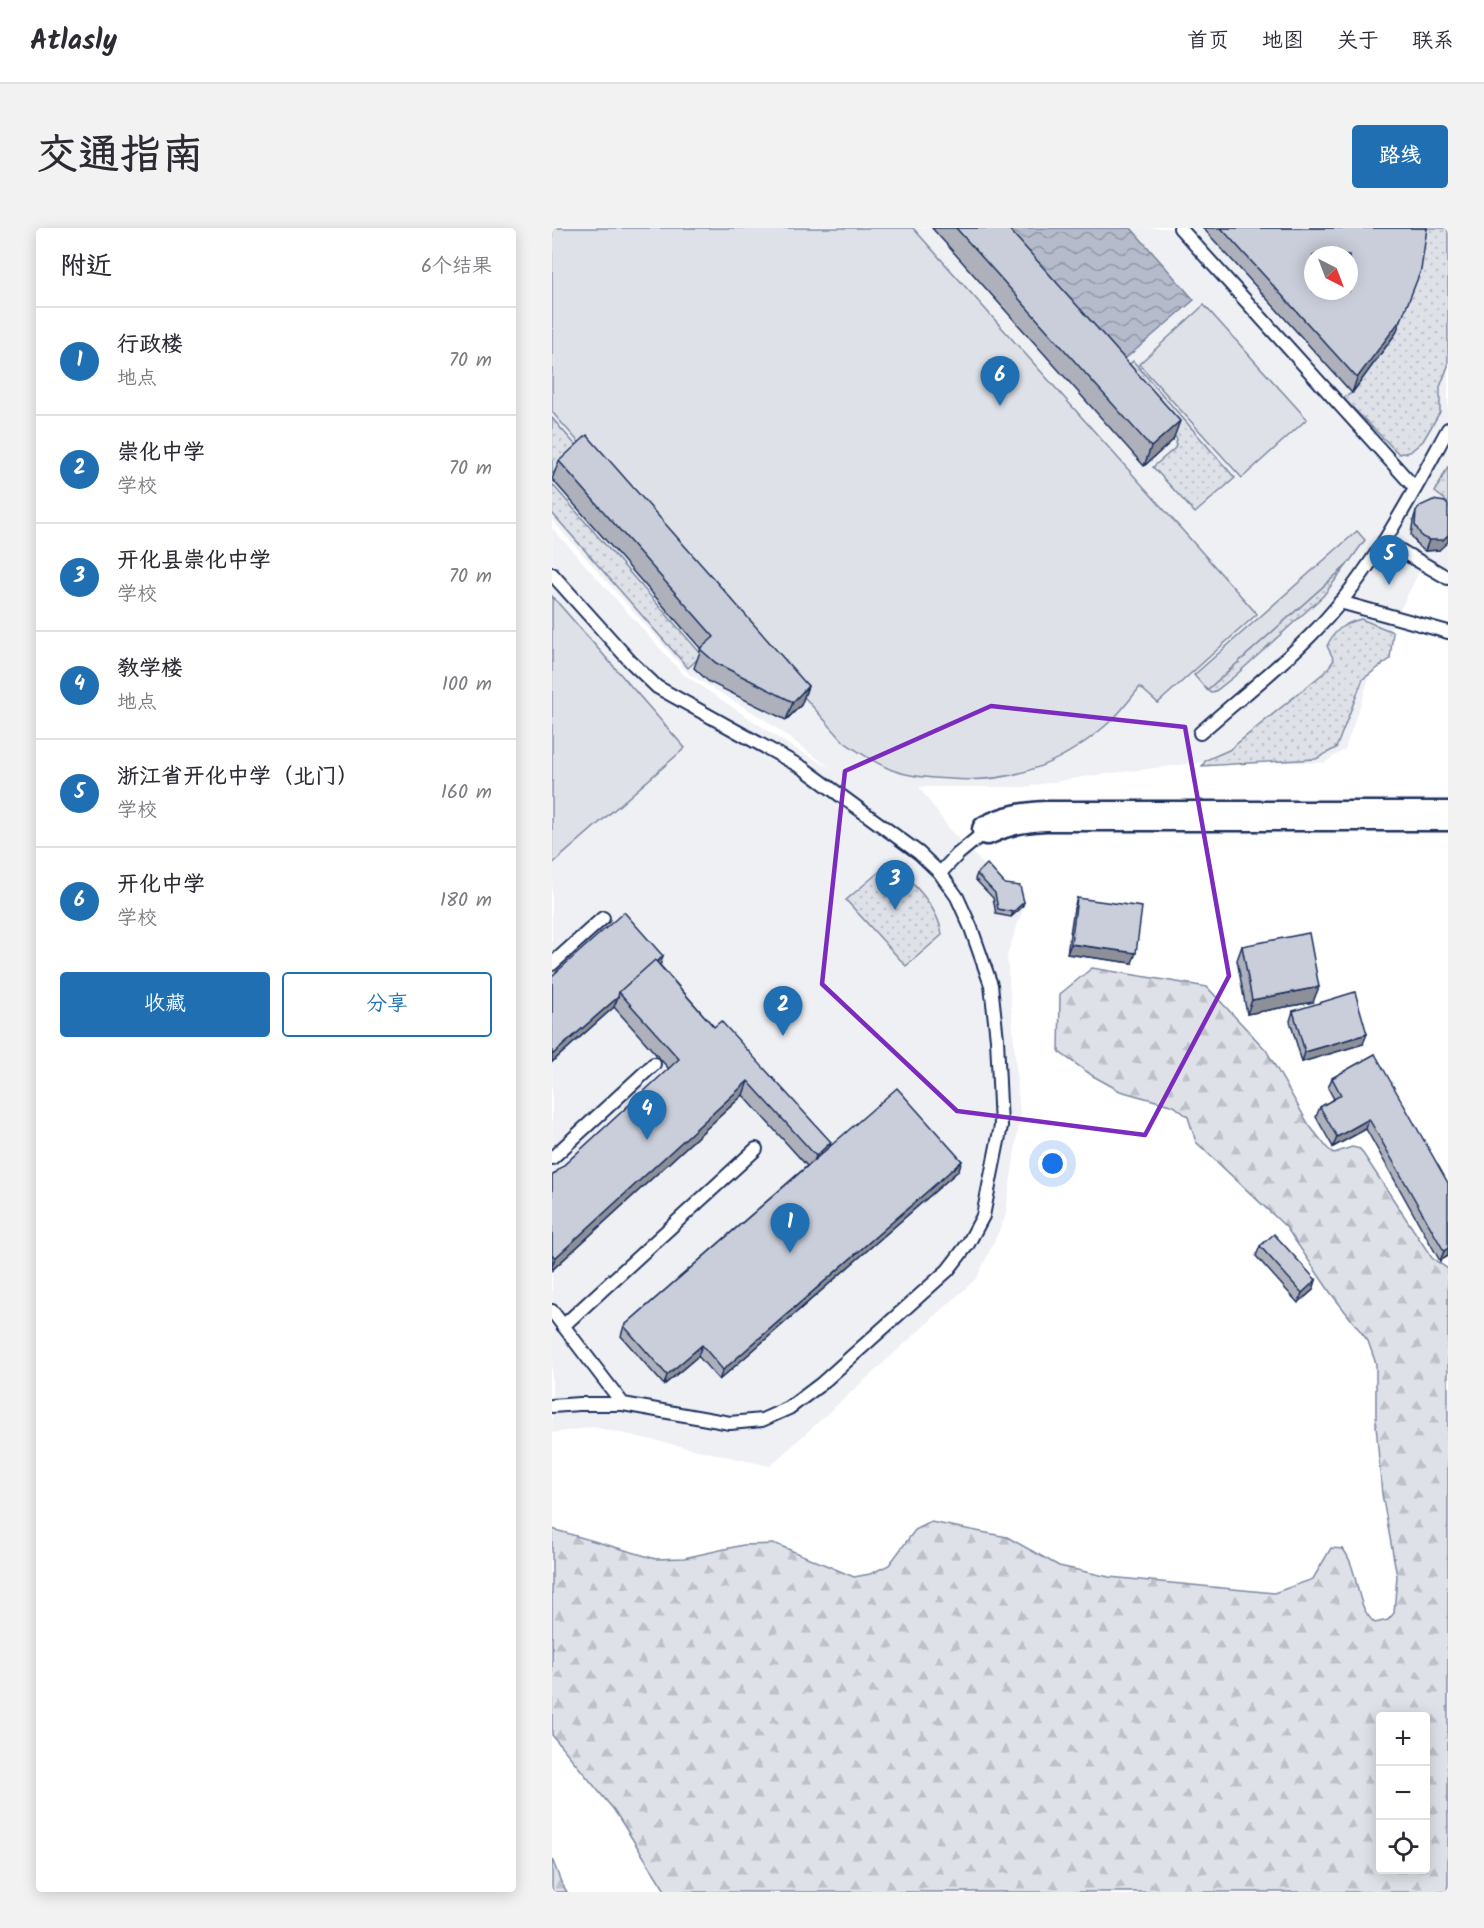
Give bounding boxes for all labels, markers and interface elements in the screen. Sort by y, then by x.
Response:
text: Atlasly [30,19,117,64]
text: 首页 [1187,25,1229,58]
text: 地图 [1262,25,1304,58]
text: 关于 [1337,25,1379,58]
text: 联系 [1412,25,1454,58]
text: 交通指南 [36,123,204,190]
button: 路线 [1352,125,1448,188]
text: 附近 [60,246,112,288]
north arrow [1304,246,1358,300]
text: 6个结果 [421,251,492,283]
text: 行政楼 [117,328,183,363]
text: 1 [76,345,83,377]
text: 70 m [449,345,492,377]
pin: 6 [980,356,1020,406]
text: 地点 [117,363,157,395]
text: 崇化中学 [117,436,205,471]
text: 2 [74,453,85,485]
text: 70 m [449,453,492,485]
text: 学校 [117,471,157,503]
pin: 5 [1370,536,1408,585]
text: 开化县崇化中学 [117,544,271,579]
text: 3 [74,561,85,593]
text: 70 m [449,561,492,593]
text: 学校 [117,579,157,611]
text: 教学楼 [117,652,183,687]
text: 4 [74,669,85,701]
text: 100 m [442,669,492,701]
text: 地点 [117,687,157,719]
text: 浙江省开化中学（北门） [117,760,359,795]
text: 5 [74,777,85,809]
text: 160 m [441,777,492,809]
text: 学校 [117,795,157,827]
pin: 3 [876,860,914,910]
text: 开化中学 [117,868,205,903]
text: 6 [74,885,85,917]
text: 180 m [440,885,492,917]
text: 学校 [117,903,157,935]
button: 收藏 [60,972,270,1037]
button: 分享 [282,972,492,1037]
pin: 2 [764,986,802,1036]
pin: 4 [628,1090,667,1140]
your location [1038,1149,1067,1178]
pin: 1 [770,1204,810,1253]
map controls [1376,1712,1430,1874]
button: + [1376,1712,1430,1766]
button: − [1376,1766,1430,1820]
button: locate [1376,1820,1430,1874]

